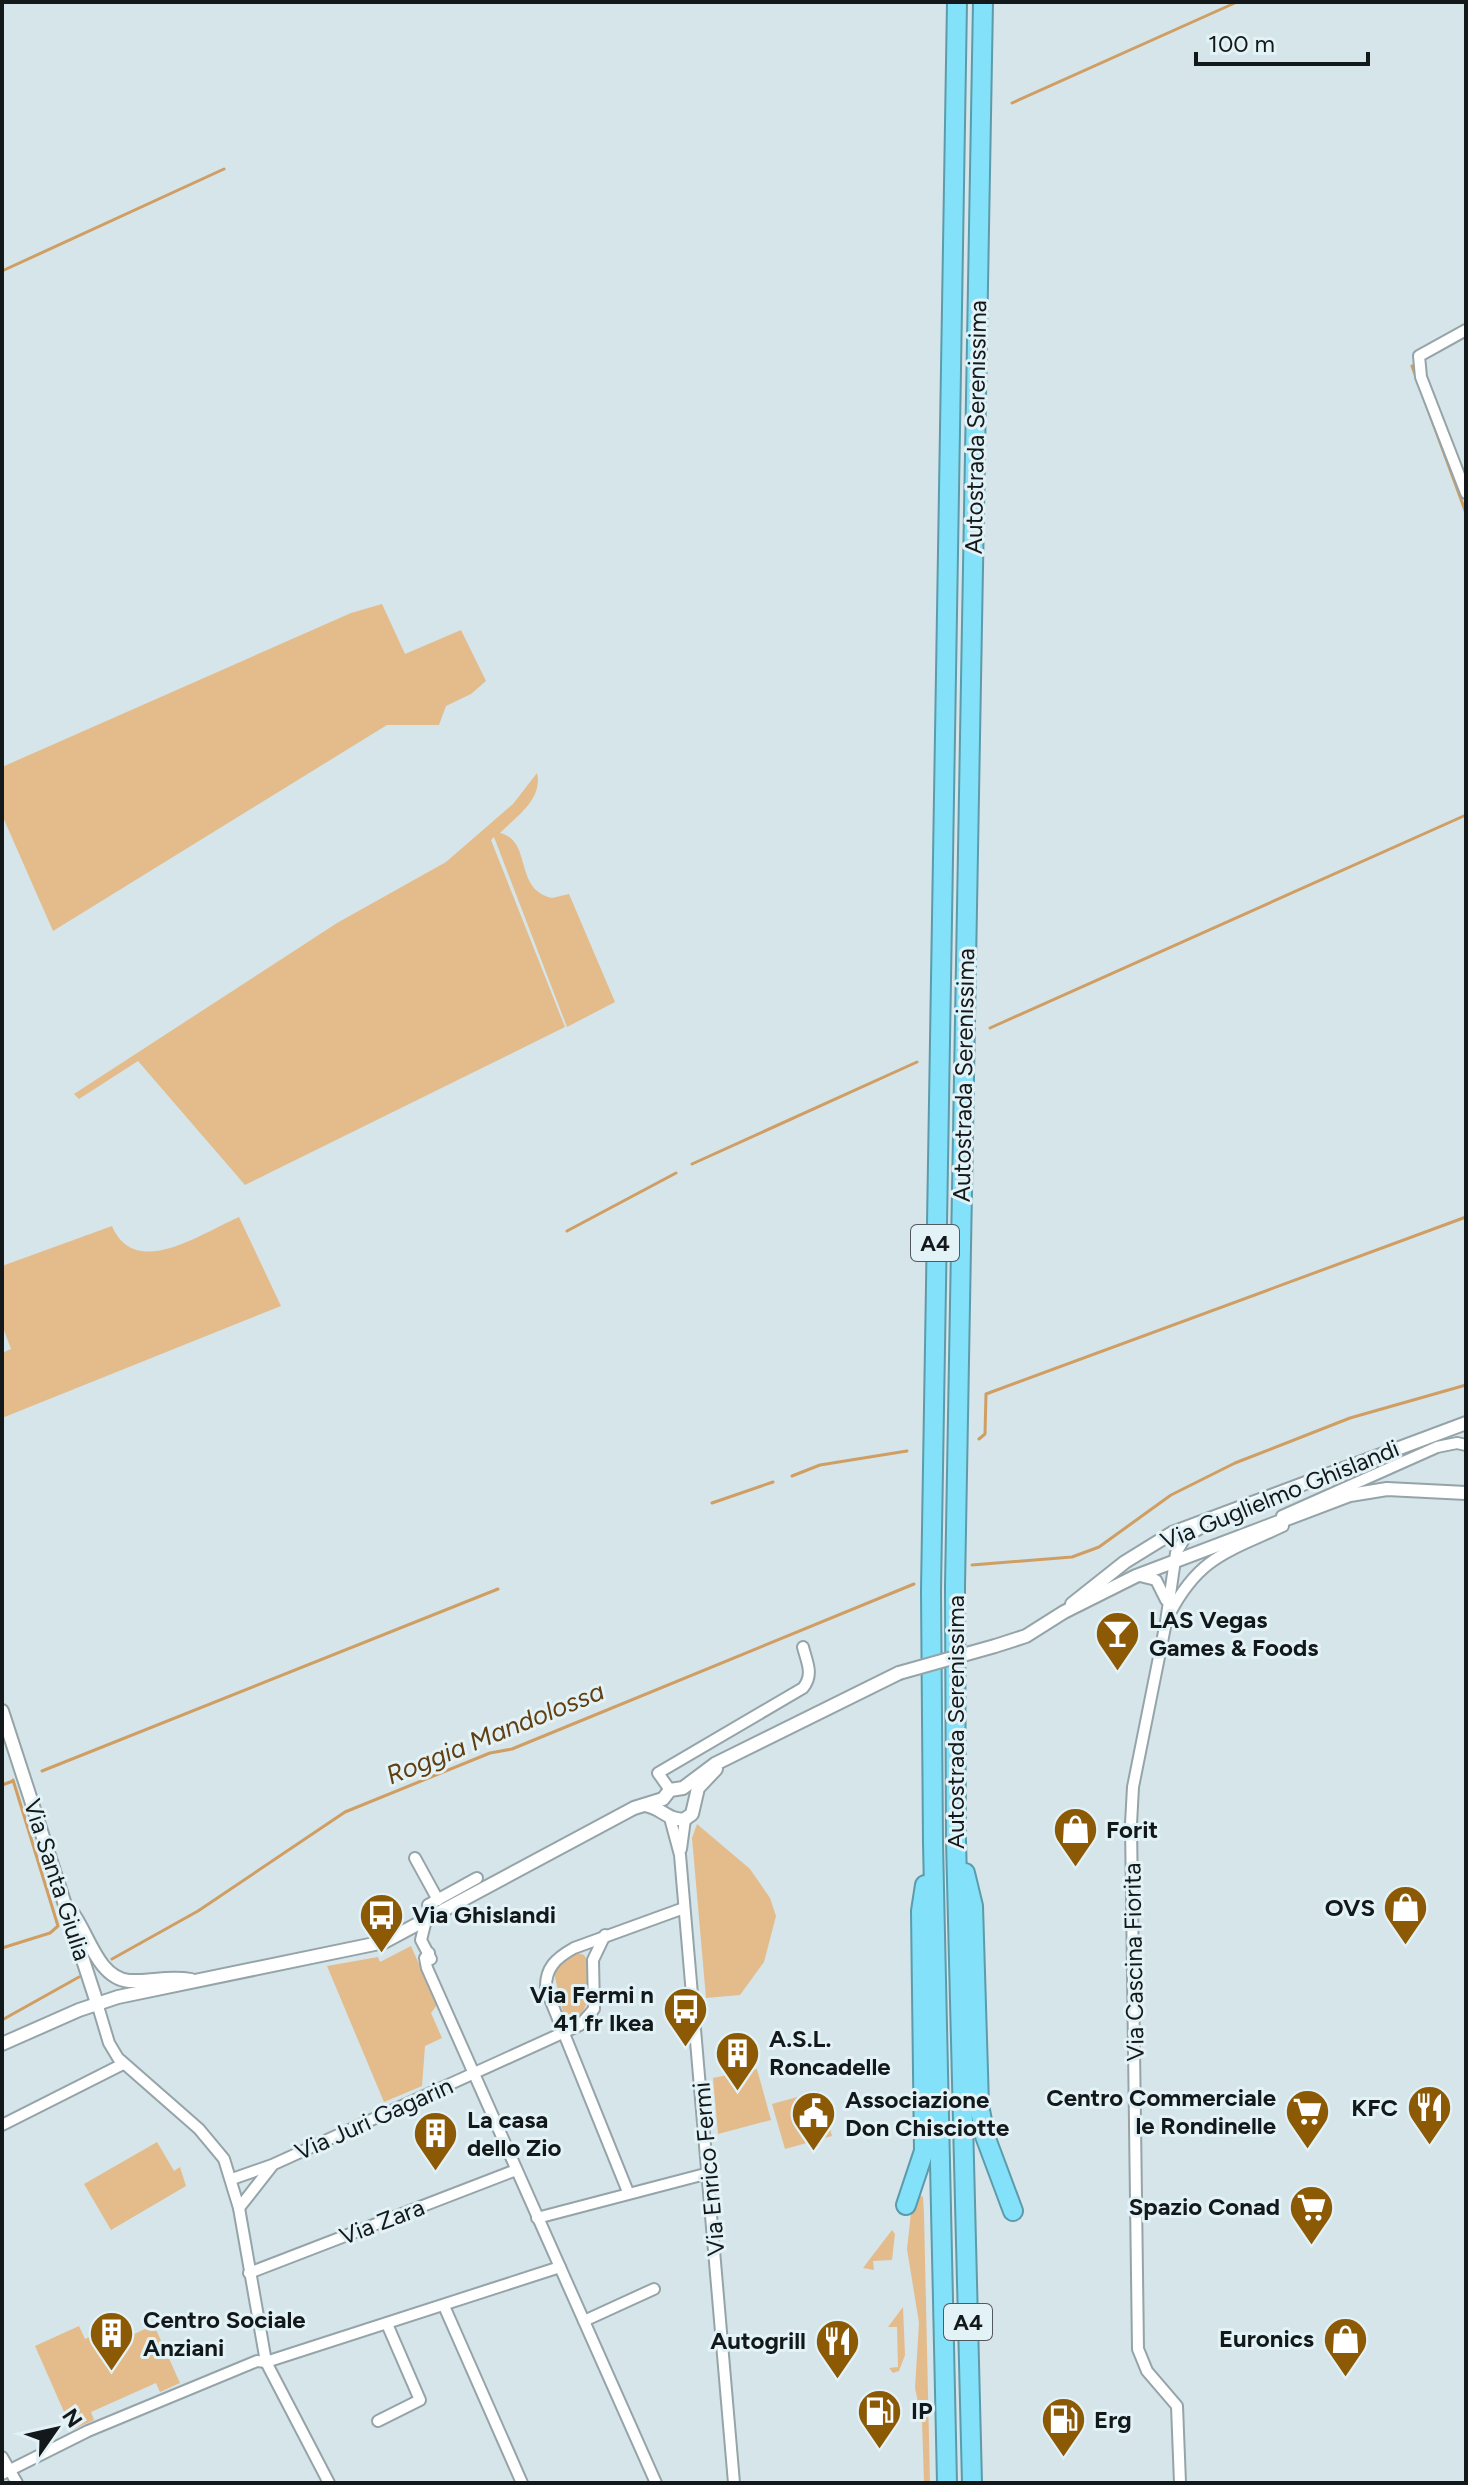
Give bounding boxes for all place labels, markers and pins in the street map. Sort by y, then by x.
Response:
place label: LAS Vegas Games & Foods [1149,1605,1318,1662]
bar icon: LAS Vegas Games & Foods [1094,1610,1142,1673]
shop icon: Forit [1051,1806,1099,1869]
place label: Forit [1106,1815,1158,1844]
shop icon: OVS [1382,1884,1430,1947]
bus stop icon: Via Ghislandi [357,1891,405,1954]
place label: OVS [1325,1893,1375,1922]
place label: Via Ghislandi [412,1900,556,1929]
place label: Via Fermi n 41 fr Ikea [530,1980,654,2037]
bus stop icon: Via Fermi n 41 fr Ikea [661,1985,709,2048]
place label: A.S.L. Roncadelle [769,2024,891,2081]
building icon: A.S.L. Roncadelle [714,2029,762,2092]
place label: Centro Commerciale le Rondinelle [1046,2083,1276,2140]
restaurant icon: KFC [1405,2084,1453,2147]
place label: Associazione Don Chisciotte [845,2085,1009,2142]
supermarket icon: Centro Commerciale le Rondinelle [1283,2088,1331,2151]
public building icon: Associazione Don Chisciotte [790,2090,838,2153]
place label: KFC [1351,2093,1398,2122]
place label: La casa dello Zio [467,2105,561,2162]
building icon: La casa dello Zio [412,2110,460,2173]
supermarket icon: Spazio Conad [1287,2183,1335,2246]
place label: Spazio Conad [1129,2192,1280,2221]
place label: Centro Sociale Anziani [143,2305,306,2362]
building icon: Centro Sociale Anziani [88,2310,136,2373]
shop icon: Euronics [1321,2315,1369,2378]
restaurant icon: Autogrill [813,2317,861,2380]
place label: Euronics [1219,2324,1314,2353]
place label: Autogrill [710,2326,806,2355]
fuel station icon: IP [856,2387,904,2450]
place label: IP [911,2396,933,2425]
fuel station icon: Erg [1039,2396,1087,2459]
place label: Erg [1094,2405,1132,2434]

